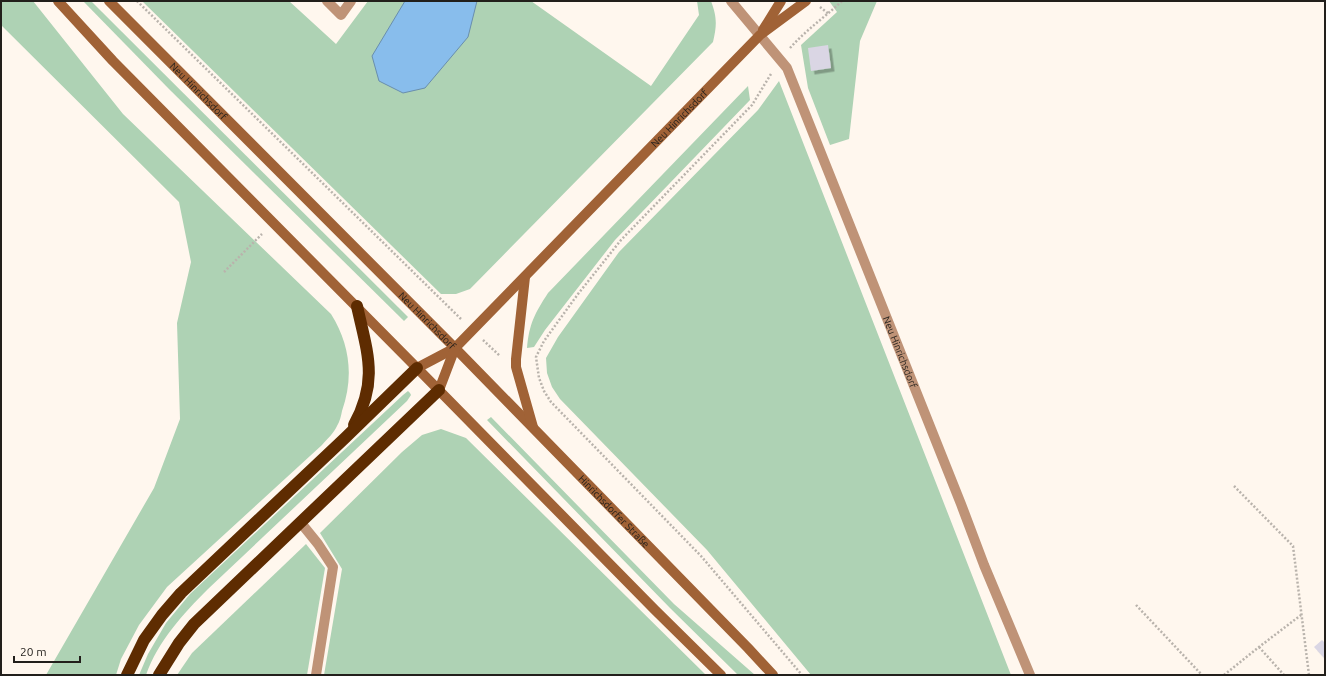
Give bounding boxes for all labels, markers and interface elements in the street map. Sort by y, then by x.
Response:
street label: Neu Hinrichsdorf [168,60,229,122]
street label: Neu Hinrichsdorf [649,87,710,150]
street label: Neu Hinrichsdorf [396,290,458,352]
street label: Neu Hinrichsdorf [881,315,919,390]
street label: Hinrichsdorfer Straße [576,473,652,550]
scale bar [14,638,80,664]
text: 20 m [20,645,47,658]

